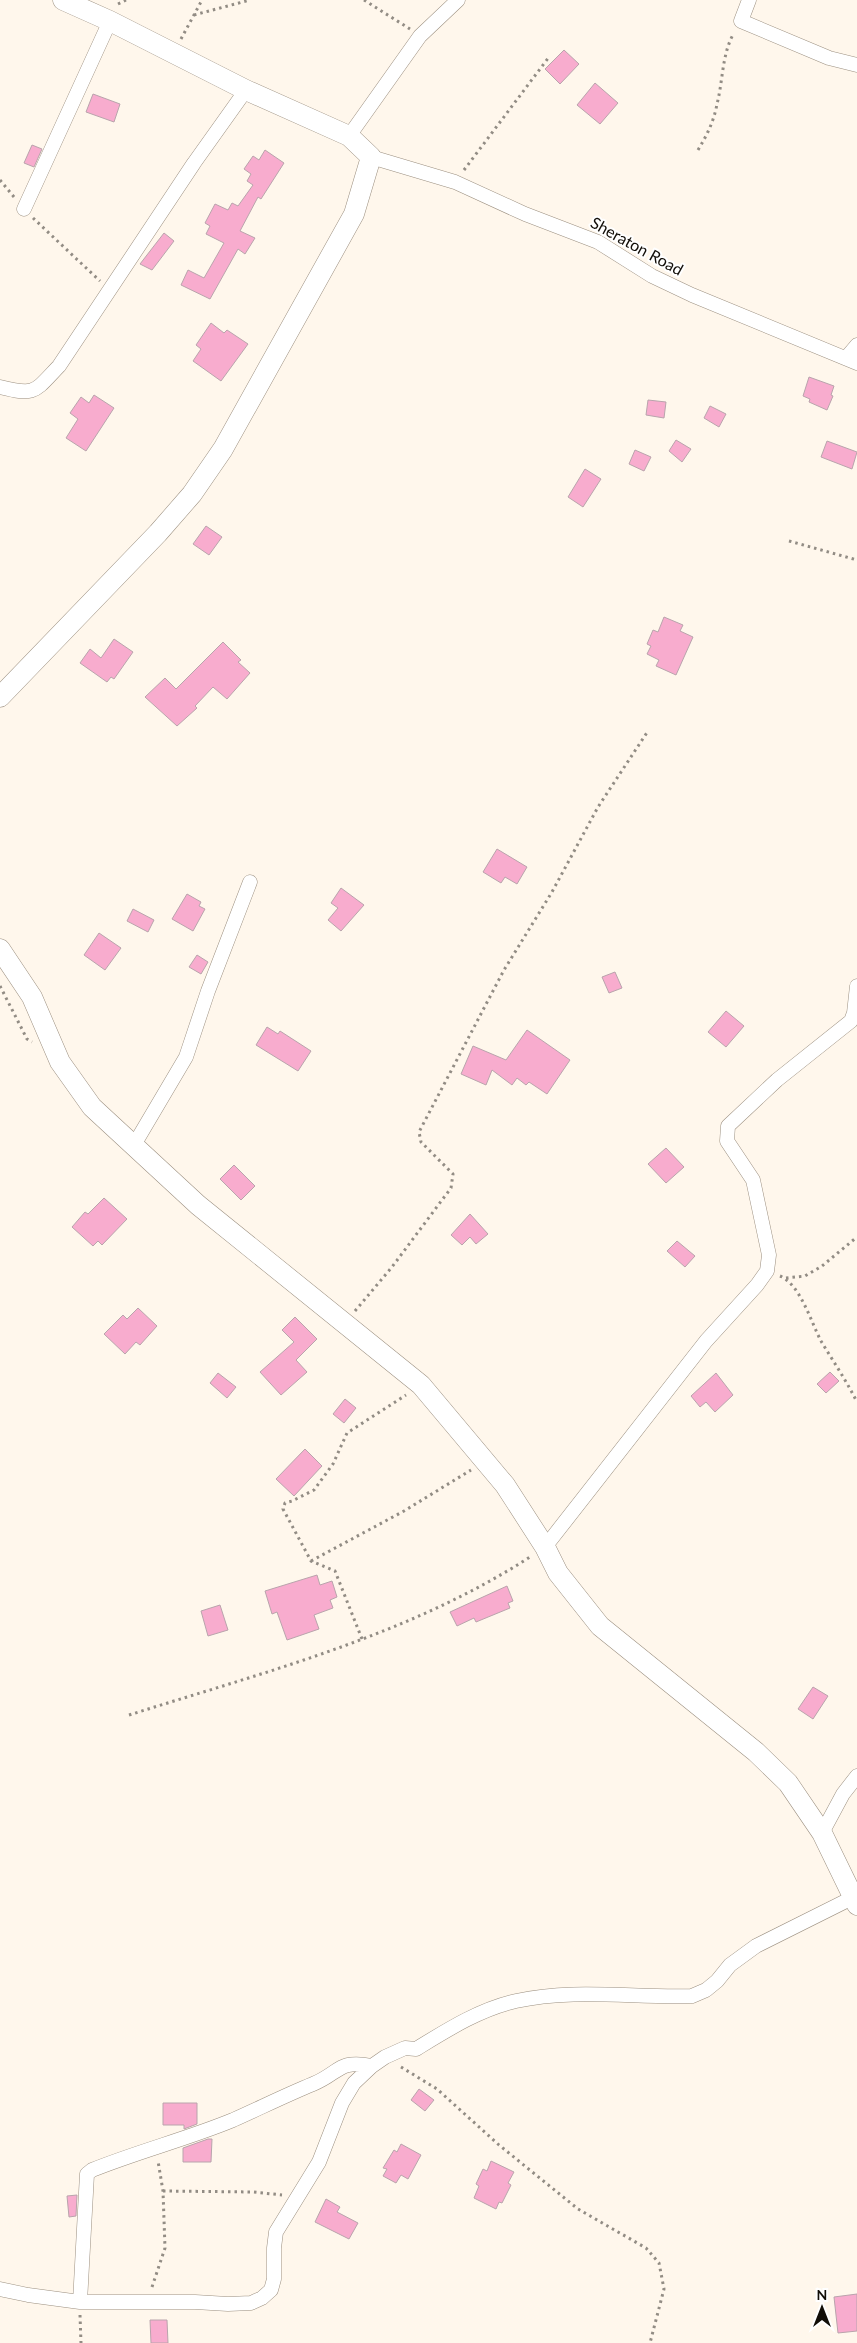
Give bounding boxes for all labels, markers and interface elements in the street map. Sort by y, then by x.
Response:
street label: Sheraton Road [588,212,687,279]
north arrow [797,2283,847,2333]
text: N [817,2286,827,2303]

